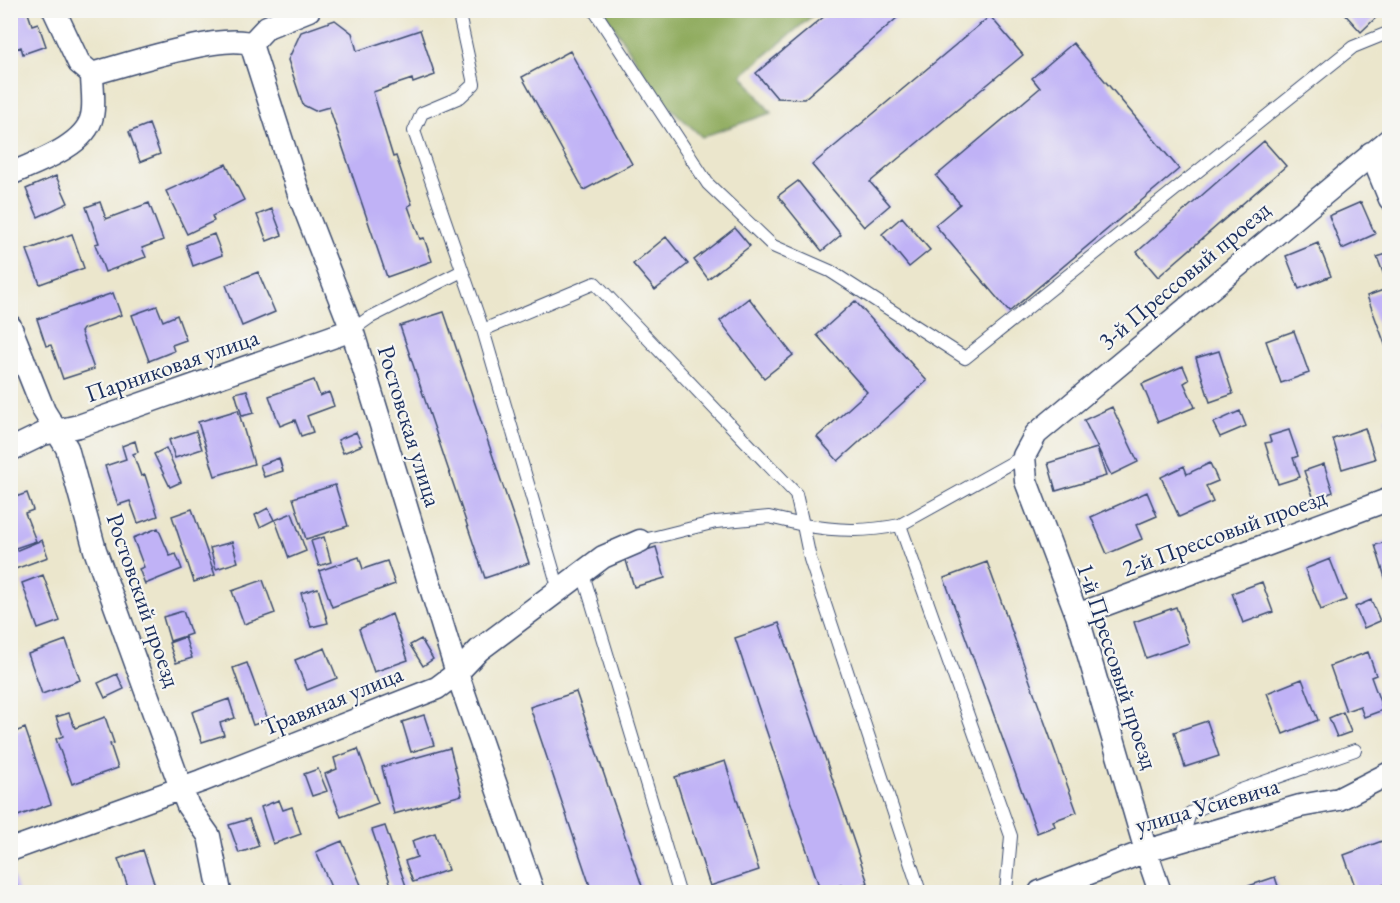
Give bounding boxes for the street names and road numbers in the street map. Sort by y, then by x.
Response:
street label: 3-й Прессовый проезд [1092,194,1276,356]
street label: Парниковая улица [81,321,263,409]
street label: Ростовская улица [371,341,449,511]
street label: 2-й Прессовый проезд [1118,481,1331,583]
street label: Ростовский проезд [100,509,188,691]
street label: 1-й Прессовый проезд [1070,559,1166,773]
street label: Травяная улица [257,657,408,742]
street label: улица Усиевича [1131,770,1283,840]

